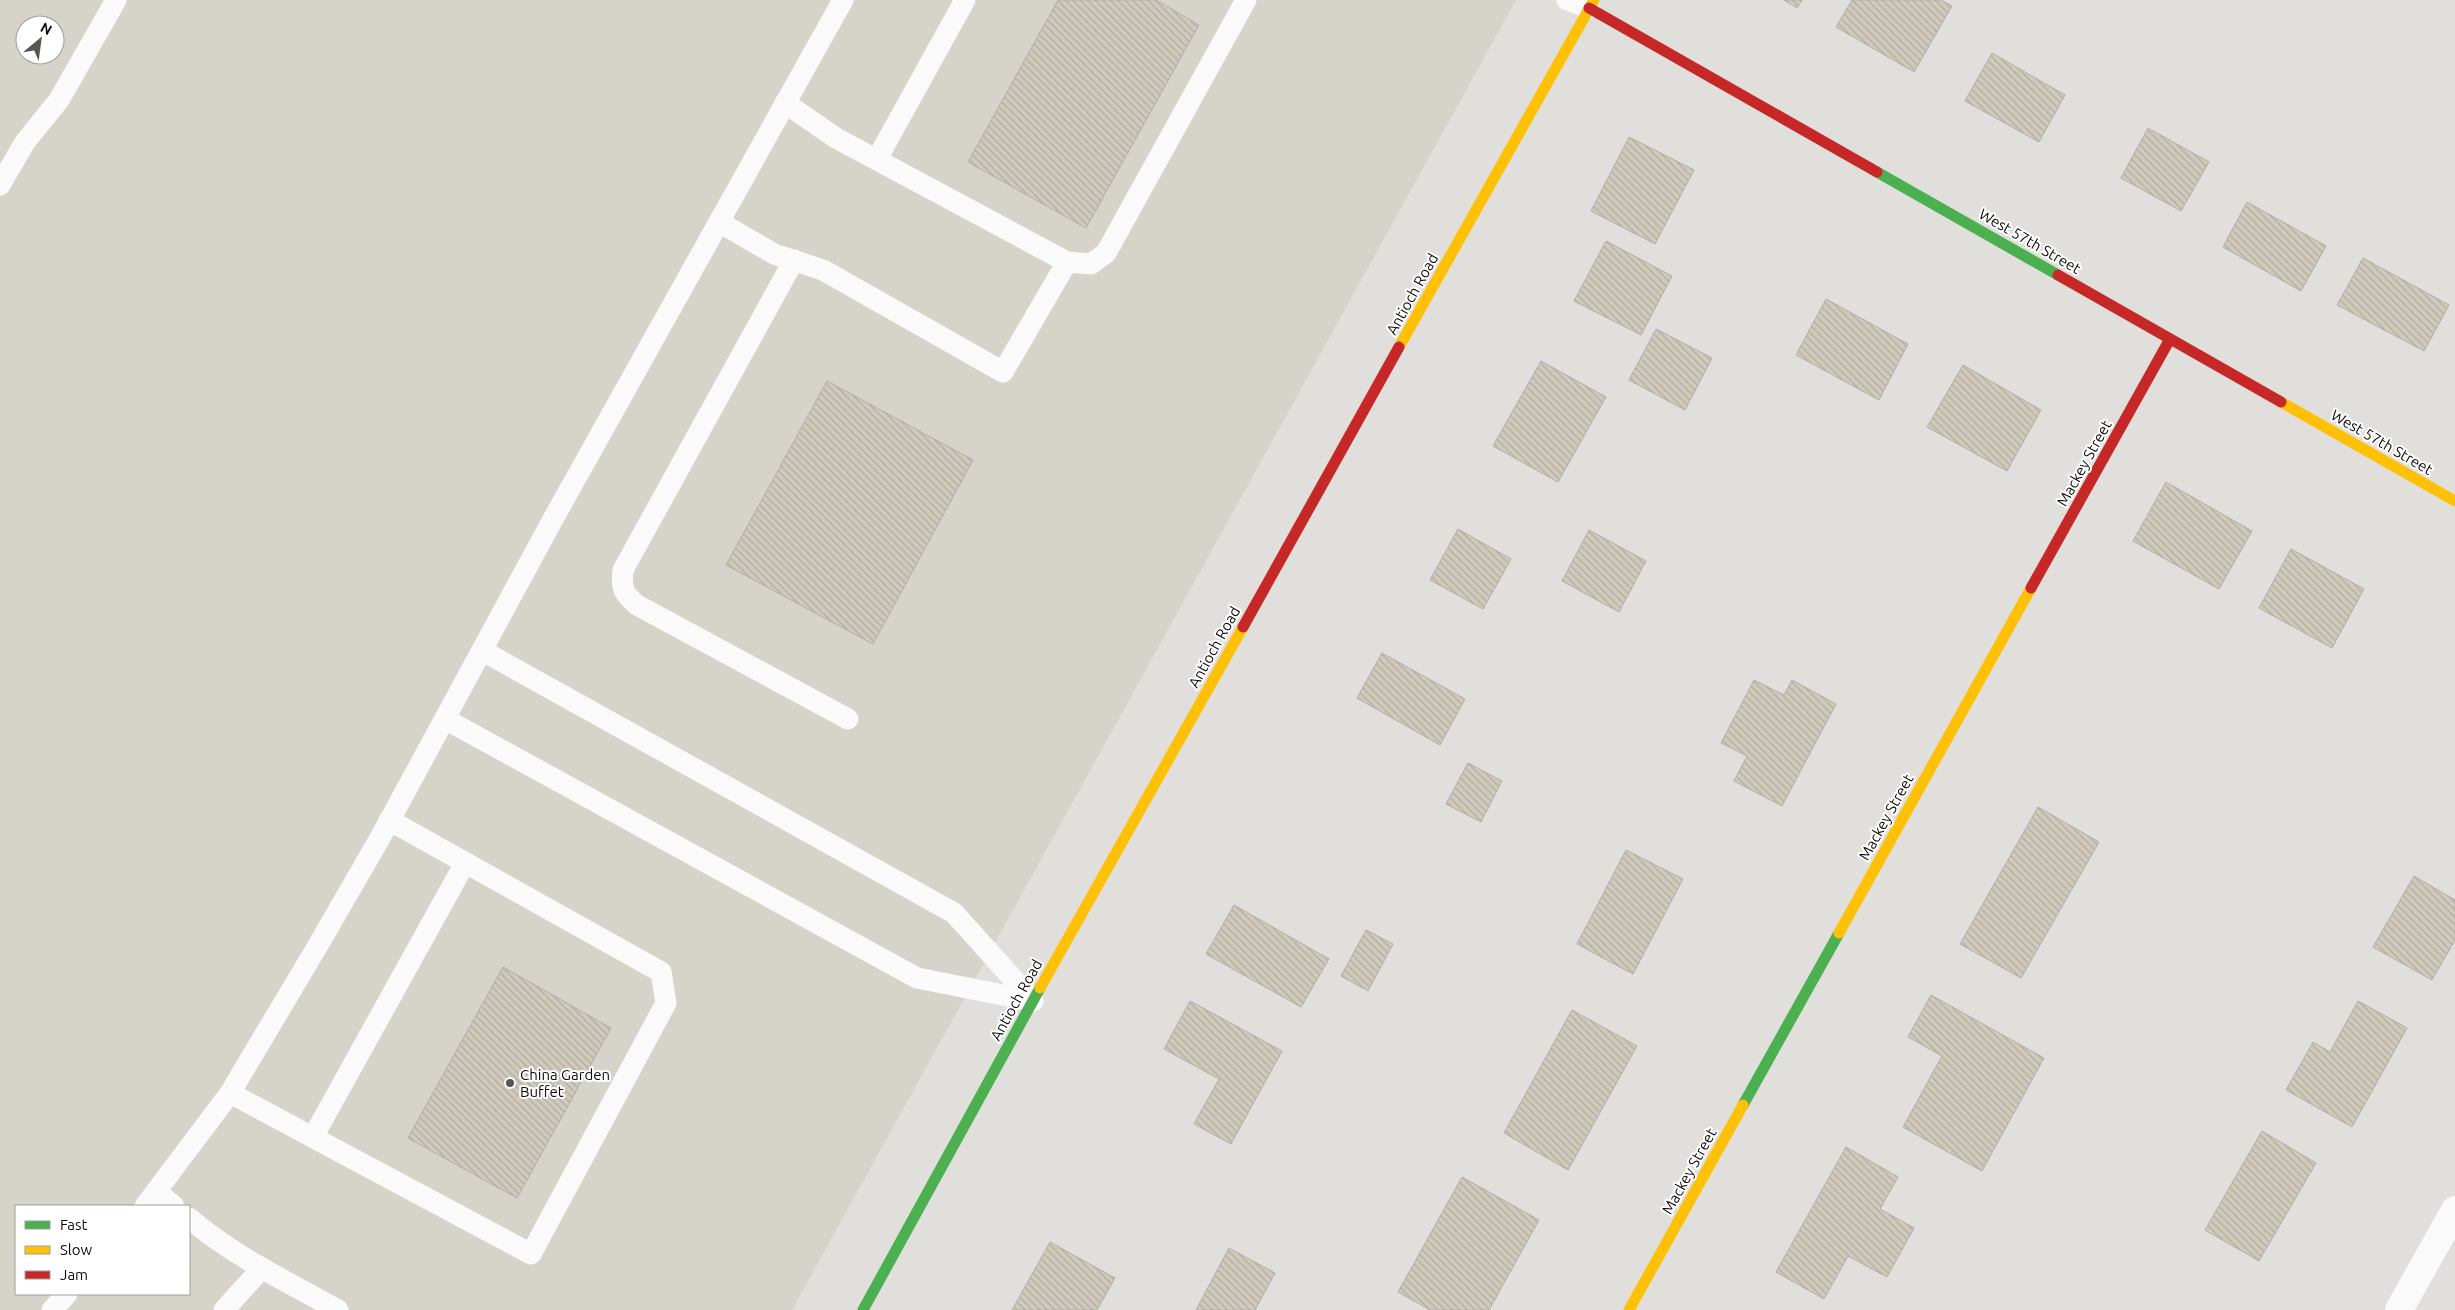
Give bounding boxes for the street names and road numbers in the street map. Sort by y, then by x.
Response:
street label: West 57th Street [1976,205,2084,277]
street label: Antioch Road [1383,250,1441,338]
street label: West 57th Street [2328,406,2436,478]
street label: Mackey Street [2053,417,2115,509]
street label: Antioch Road [1185,603,1243,691]
street label: Mackey Street [1855,771,1917,863]
street label: Antioch Road [987,956,1045,1044]
street label: Mackey Street [1658,1125,1720,1217]

